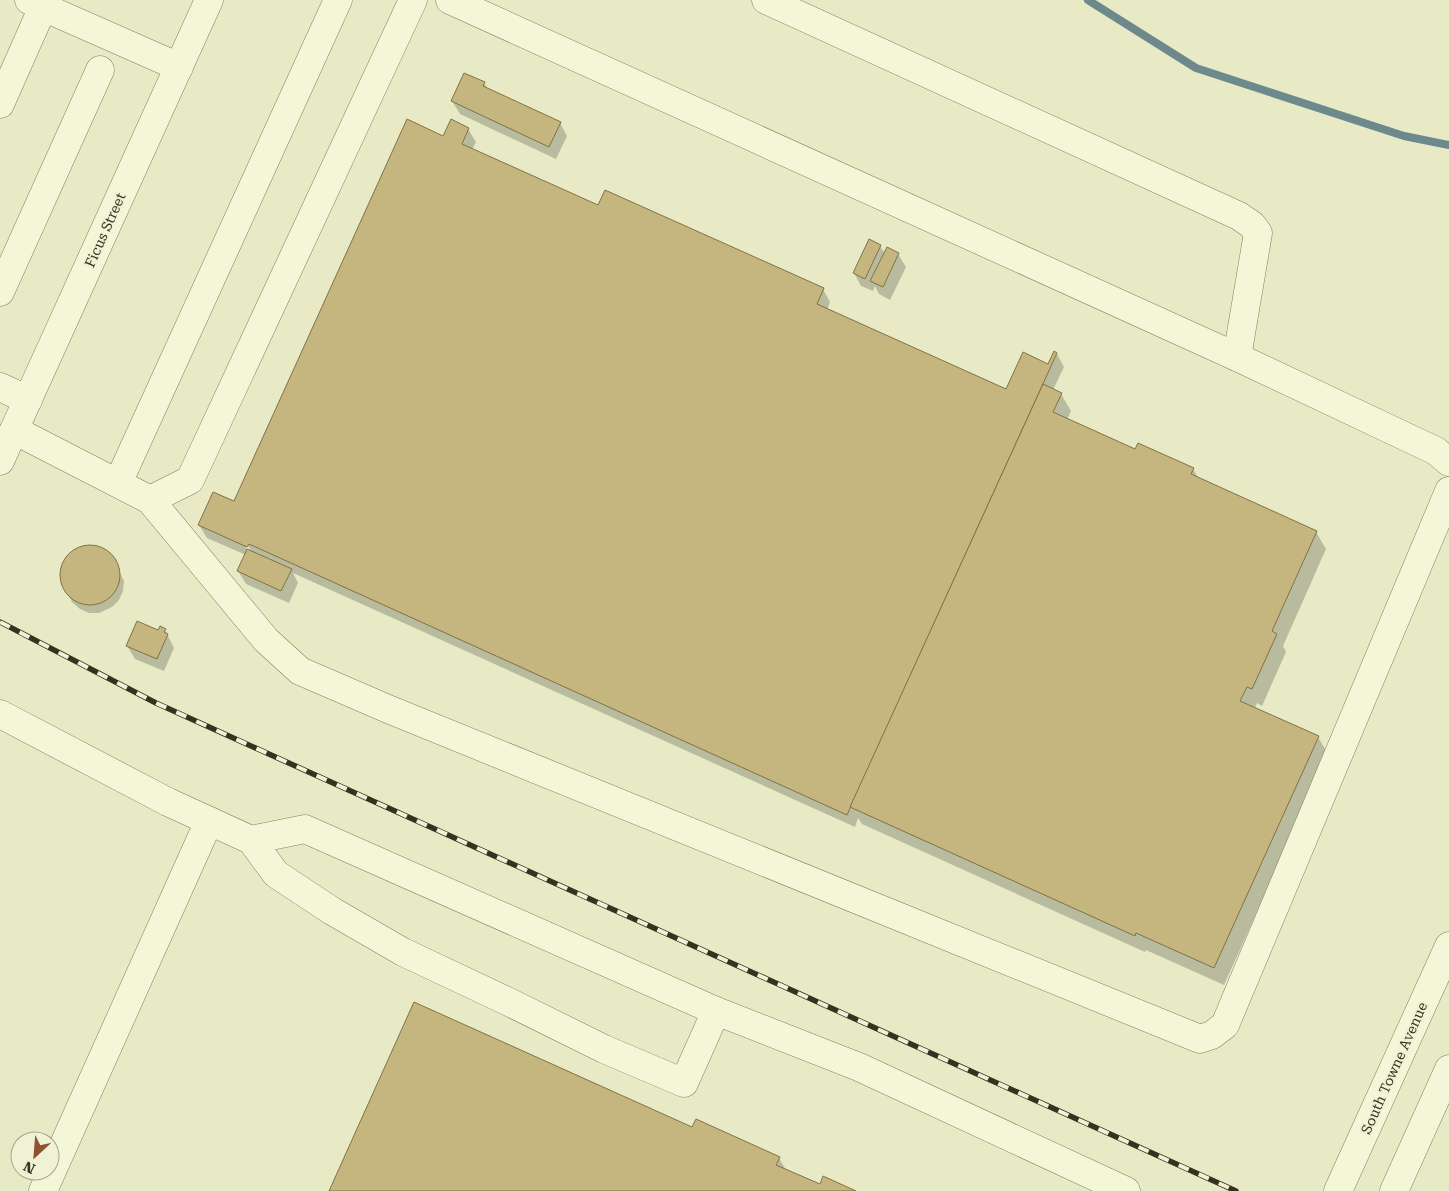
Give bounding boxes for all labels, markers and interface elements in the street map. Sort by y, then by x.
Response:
street label: Ficus Street [81,190,129,270]
street label: South Towne Avenue [1358,999,1430,1137]
north arrow [10,1131,60,1181]
text: N [21,1158,38,1177]

